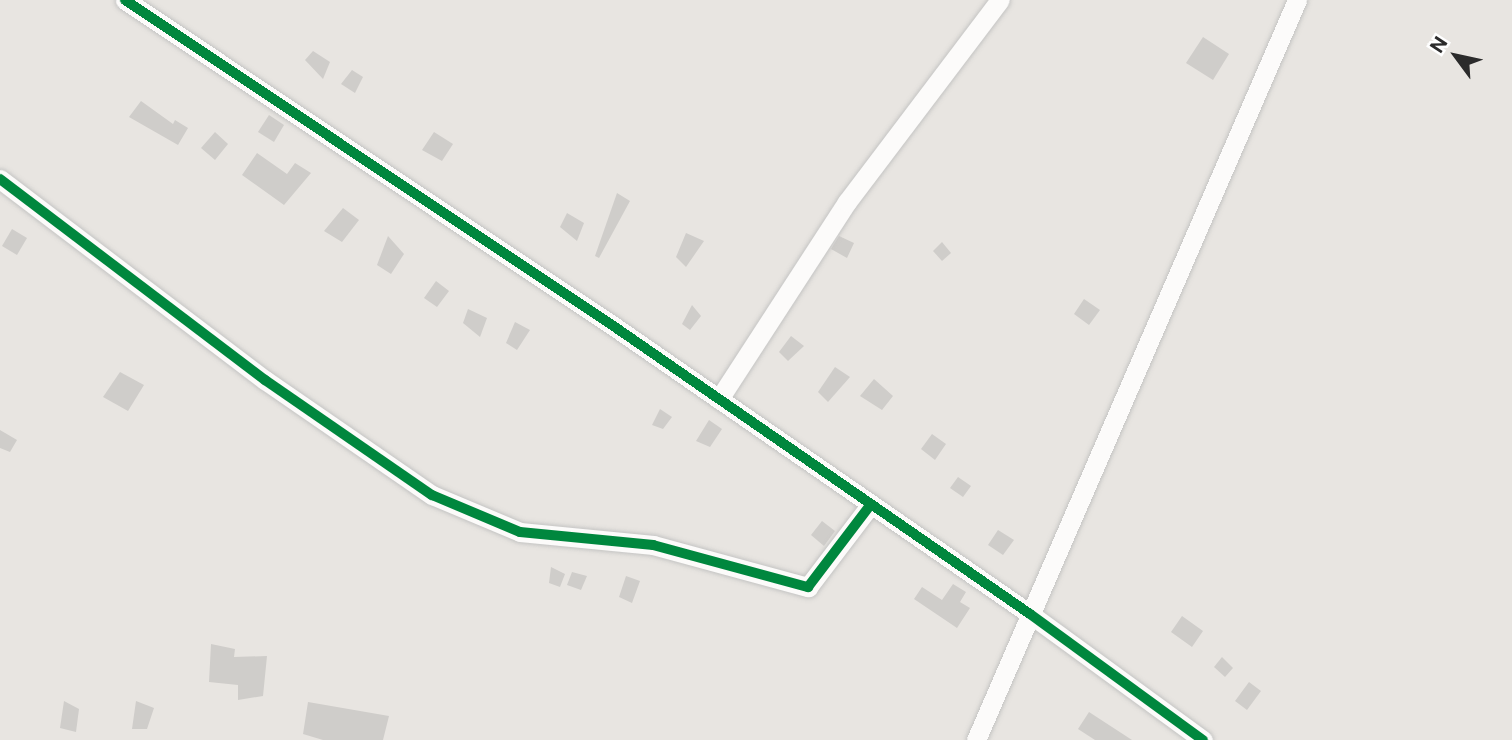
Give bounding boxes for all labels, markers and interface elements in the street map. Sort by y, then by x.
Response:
north arrow [1421,21,1491,91]
text: N [1425,32,1452,57]

